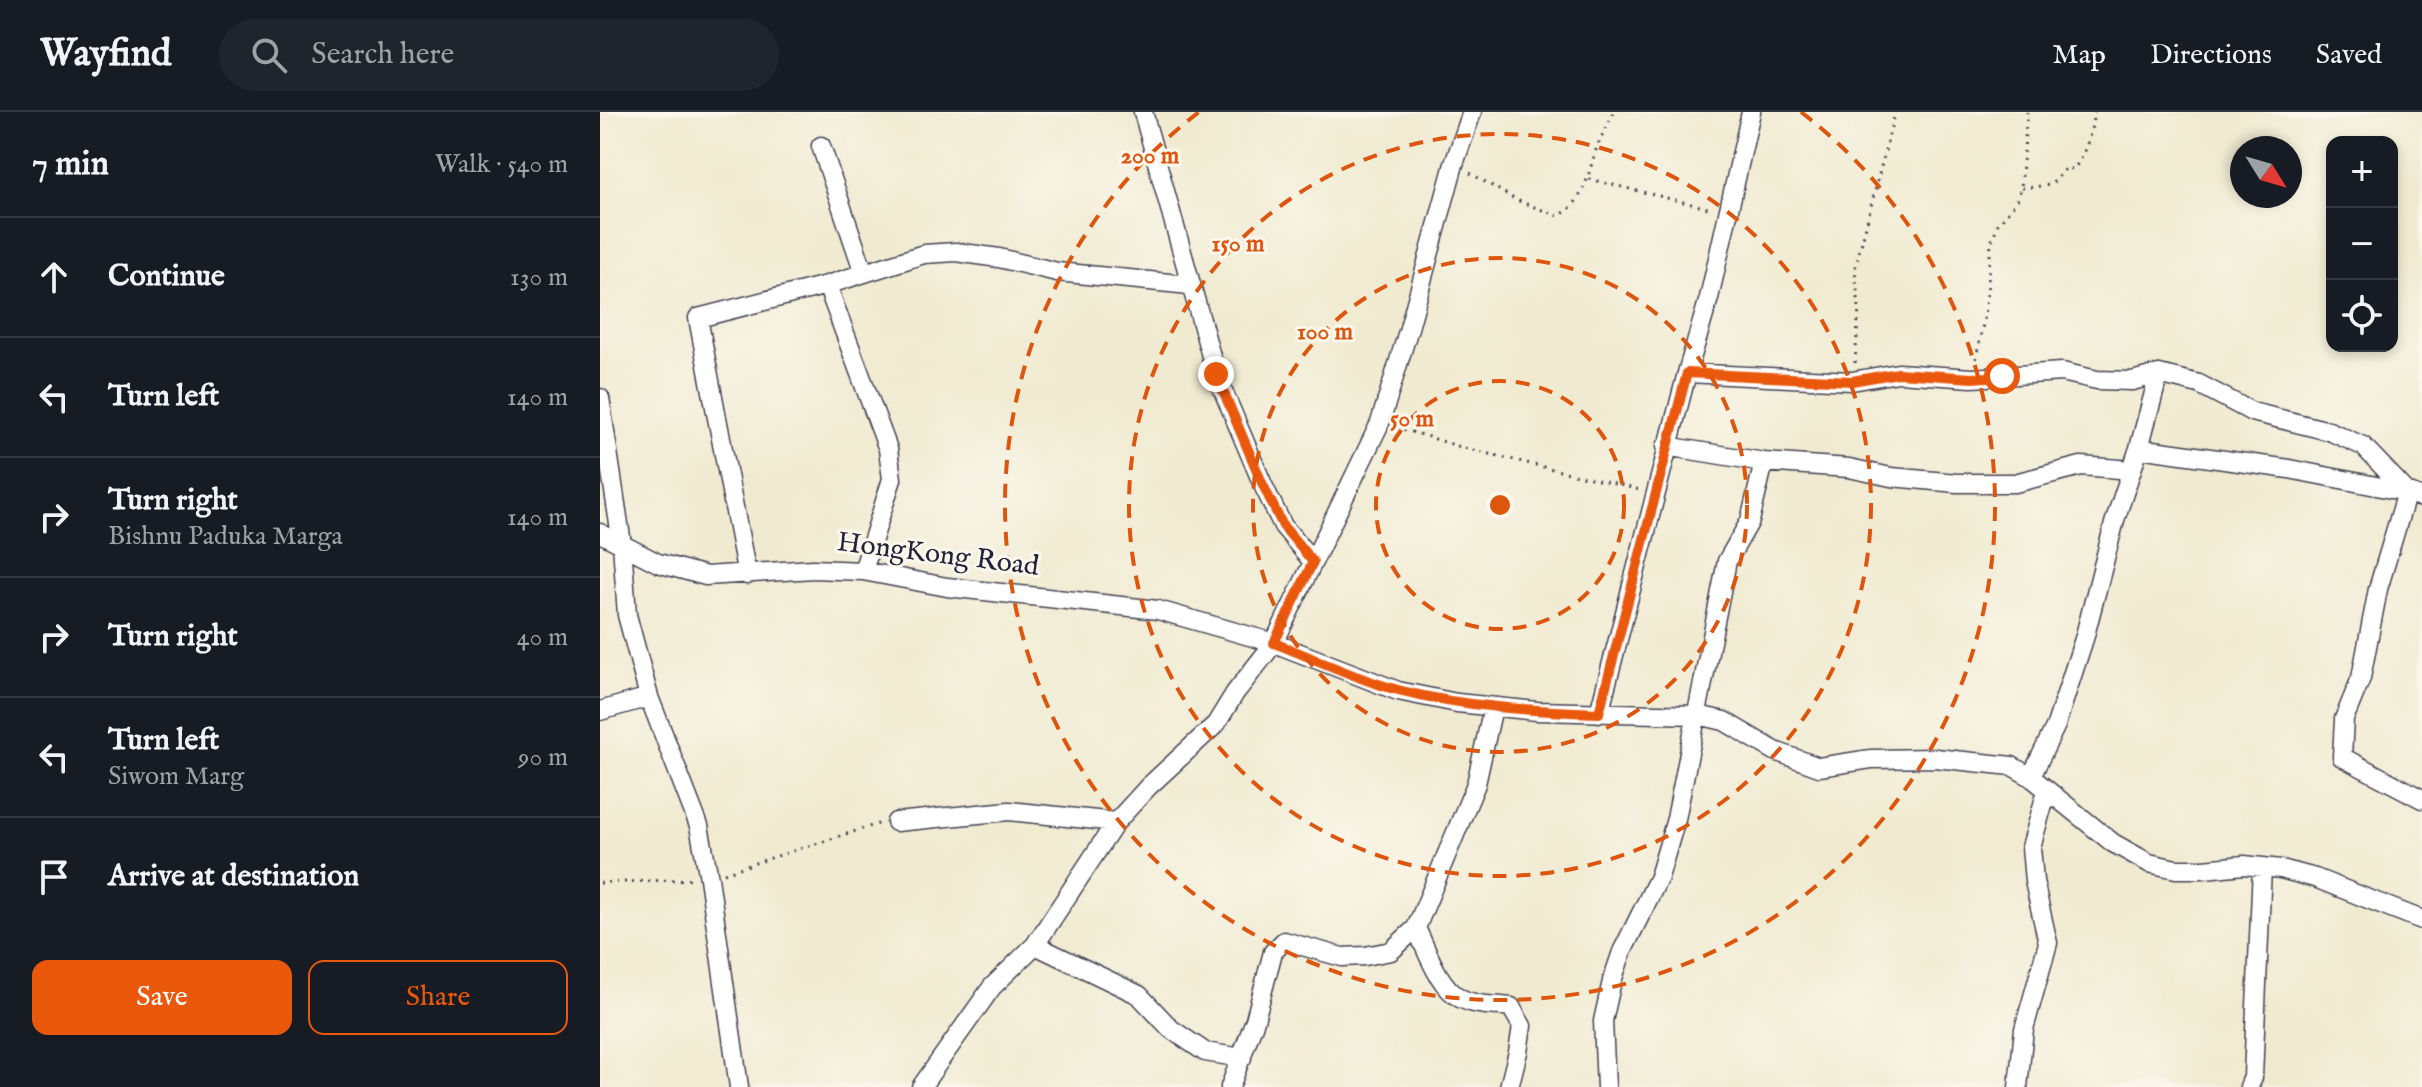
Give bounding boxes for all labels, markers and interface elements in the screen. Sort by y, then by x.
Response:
search box [219,19,779,91]
text: Wayfind [40,31,171,79]
icon: search [247,33,291,77]
text: Search here [311,36,454,74]
text: Map [2052,38,2106,73]
text: Directions [2150,38,2272,73]
text: Saved [2316,38,2382,73]
north arrow [2230,136,2302,208]
map controls [2326,136,2398,352]
button: + [2326,136,2398,208]
text: 200 m [1121,141,1180,172]
text: 7 min [32,143,109,186]
text: Walk · 540 m [435,148,568,181]
button: − [2326,208,2398,280]
text: 150 m [1211,229,1265,260]
icon: ahead [32,255,76,299]
text: Continue [108,258,225,296]
text: 130 m [510,261,568,294]
button: locate [2326,280,2398,352]
text: 100 m [1297,317,1354,348]
route end [1198,356,1234,392]
route start [1984,358,2020,394]
icon: left [32,375,76,419]
text: Turn left [108,378,219,416]
text: 140 m [507,381,568,414]
text: 50 m [1390,404,1435,435]
text: Turn right [108,482,238,520]
centre of rings [1486,491,1514,519]
icon: right [32,495,76,539]
text: 140 m [507,501,568,534]
text: Bishnu Paduka Marga [108,520,343,553]
street label: HongKong Road [835,525,1041,585]
icon: right [32,615,76,659]
text: Turn right [108,618,238,656]
text: 40 m [517,621,568,654]
text: Turn left [108,722,219,760]
icon: left [32,735,76,779]
text: 90 m [518,741,568,774]
text: Siwom Marg [108,760,244,793]
icon: arrive [32,855,76,899]
text: Arrive at destination [108,858,359,896]
button: Save [32,960,292,1035]
button: Share [308,960,568,1035]

